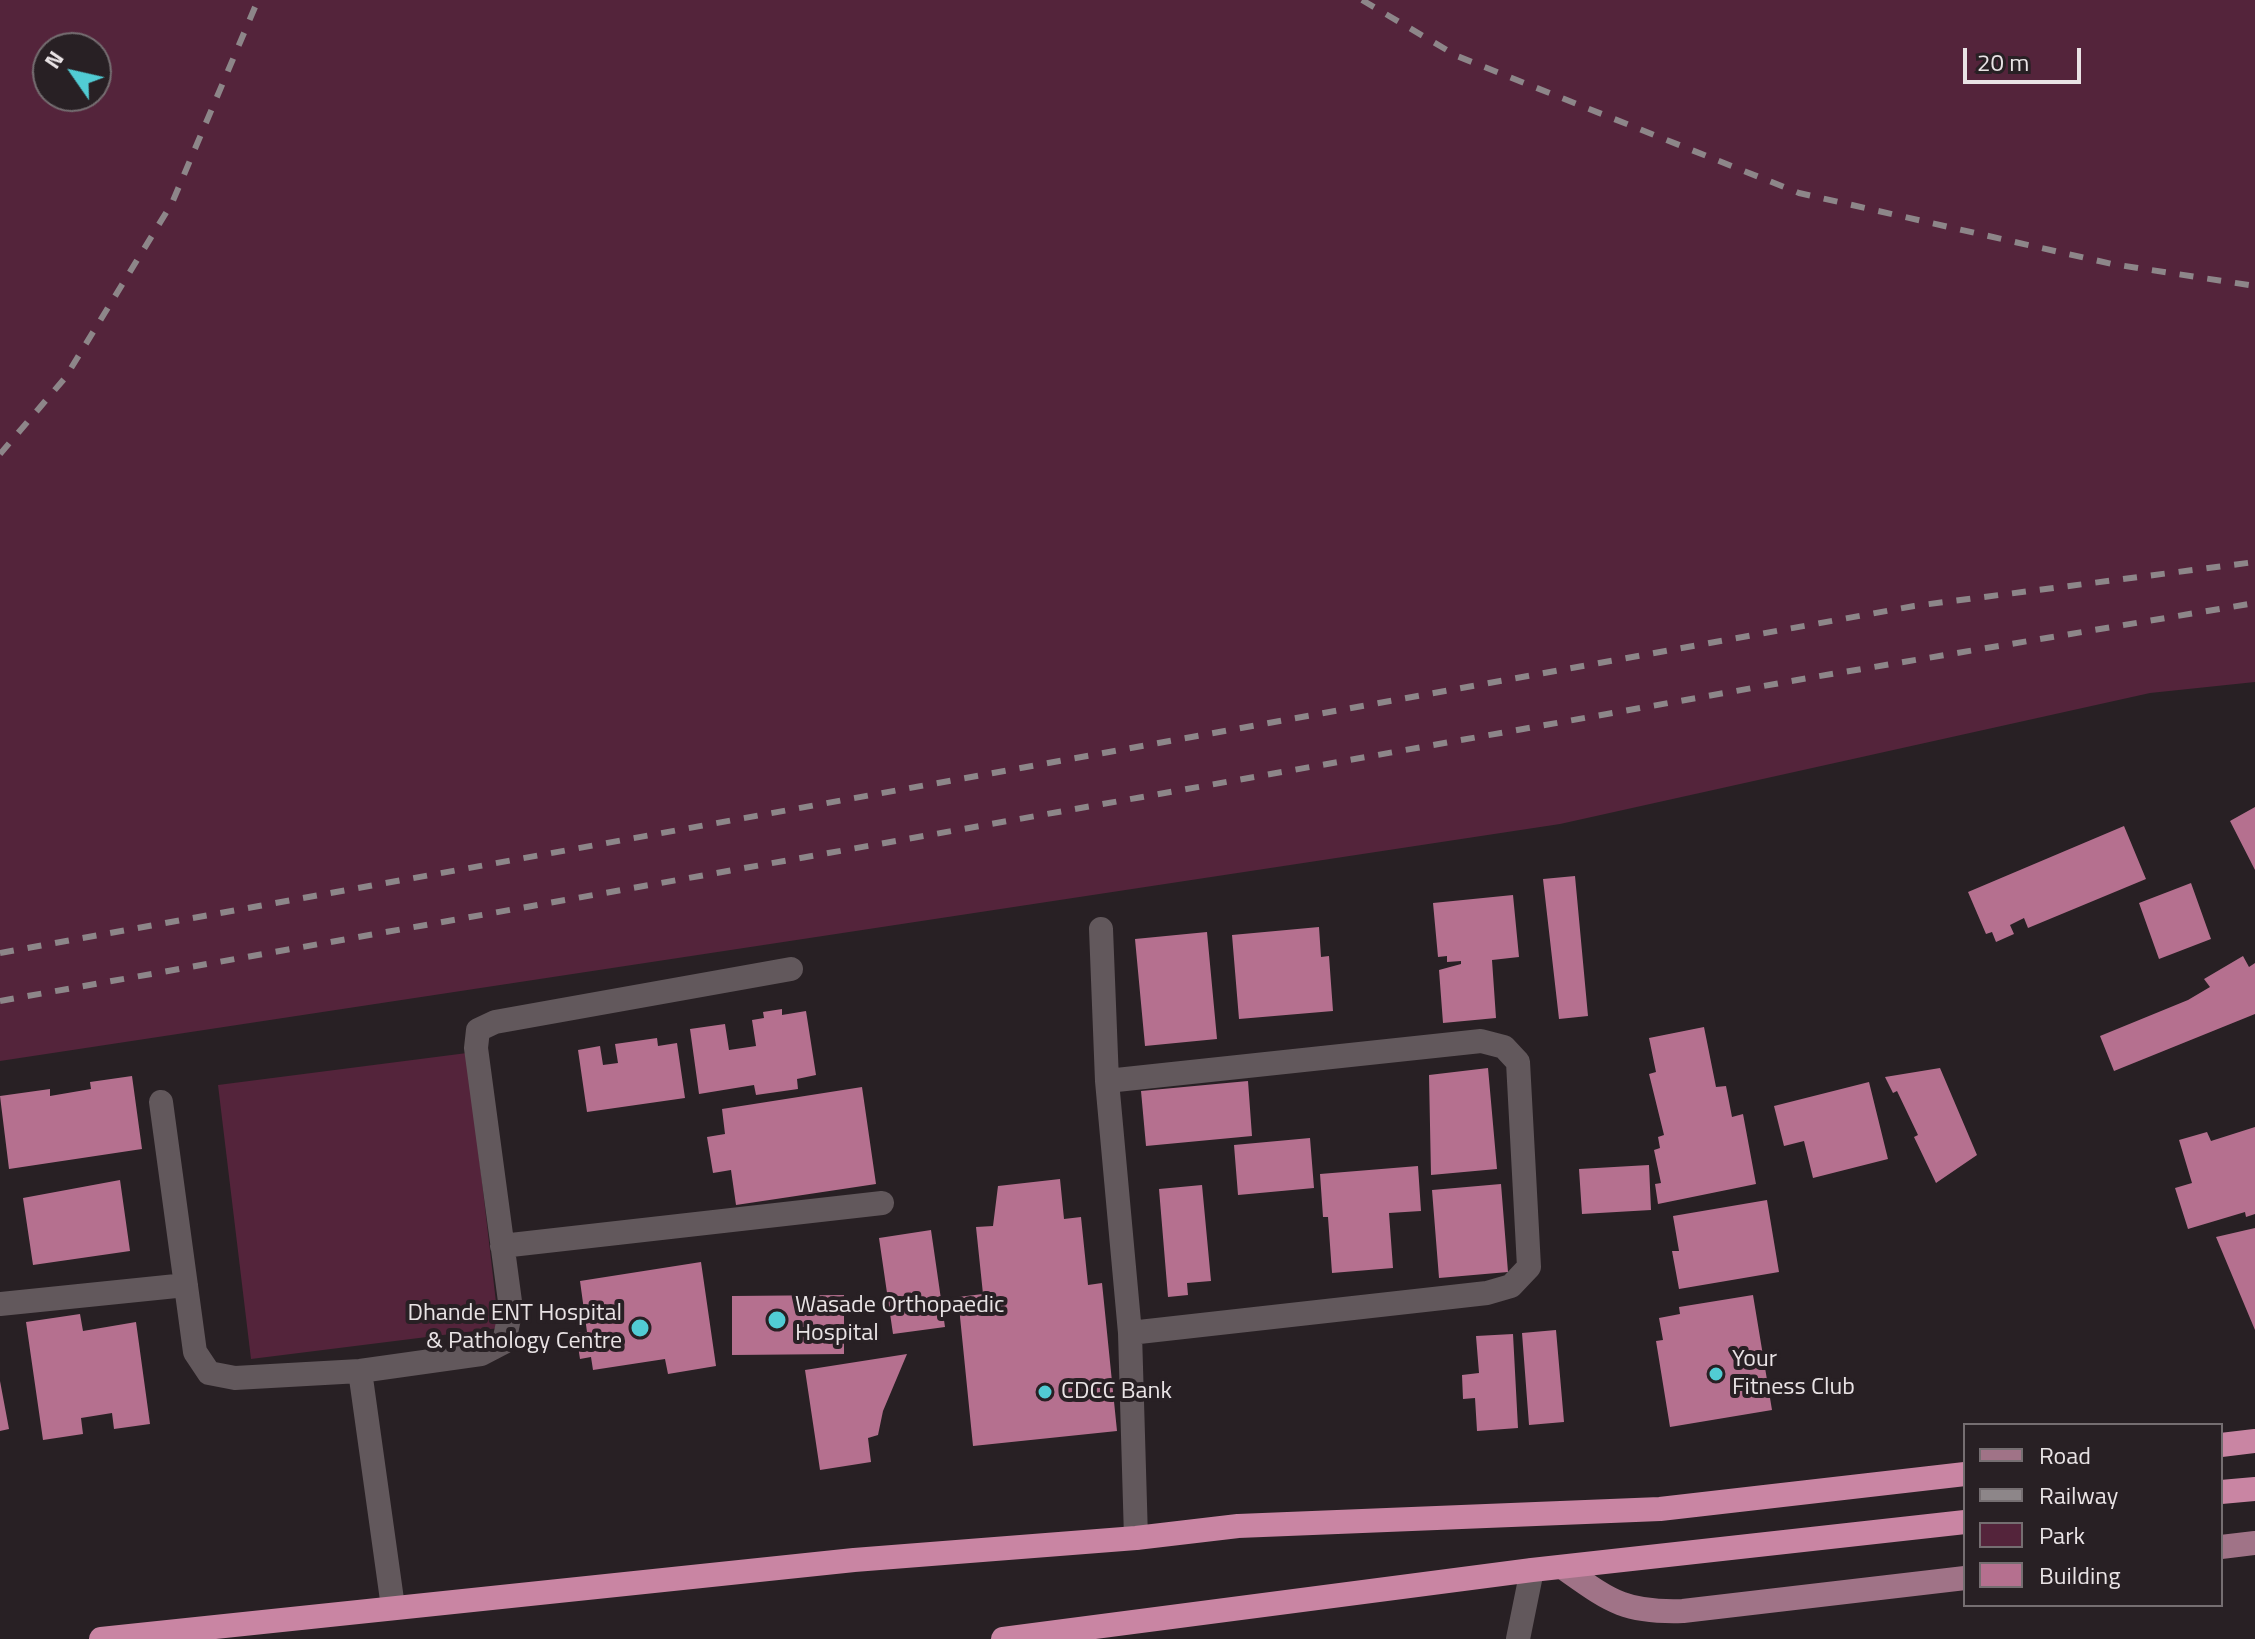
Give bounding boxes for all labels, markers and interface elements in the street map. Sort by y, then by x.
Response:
north arrow [32,32,112,112]
scale bar [1967,32,2085,82]
text: N [35,44,72,76]
text: 20 m [1977,44,2029,80]
place label: Wasade Orthopaedic Hospital [795,1292,1005,1348]
place label: Dhande ENT Hospital & Pathology Centre [407,1300,622,1356]
marker: Wasade Orthopaedic Hospital [766,1309,788,1331]
marker: Dhande ENT Hospital & Pathology Centre [629,1317,651,1339]
place label: Your Fitness Club [1732,1346,1855,1402]
marker: Your Fitness Club [1707,1365,1725,1383]
place label: CDCC Bank [1061,1378,1172,1406]
marker: CDCC Bank [1036,1383,1054,1401]
legend [1963,1423,2223,1607]
text: Road [2039,1437,2091,1473]
text: Railway [2039,1477,2118,1513]
text: Park [2039,1517,2085,1553]
text: Building [2039,1557,2121,1593]

